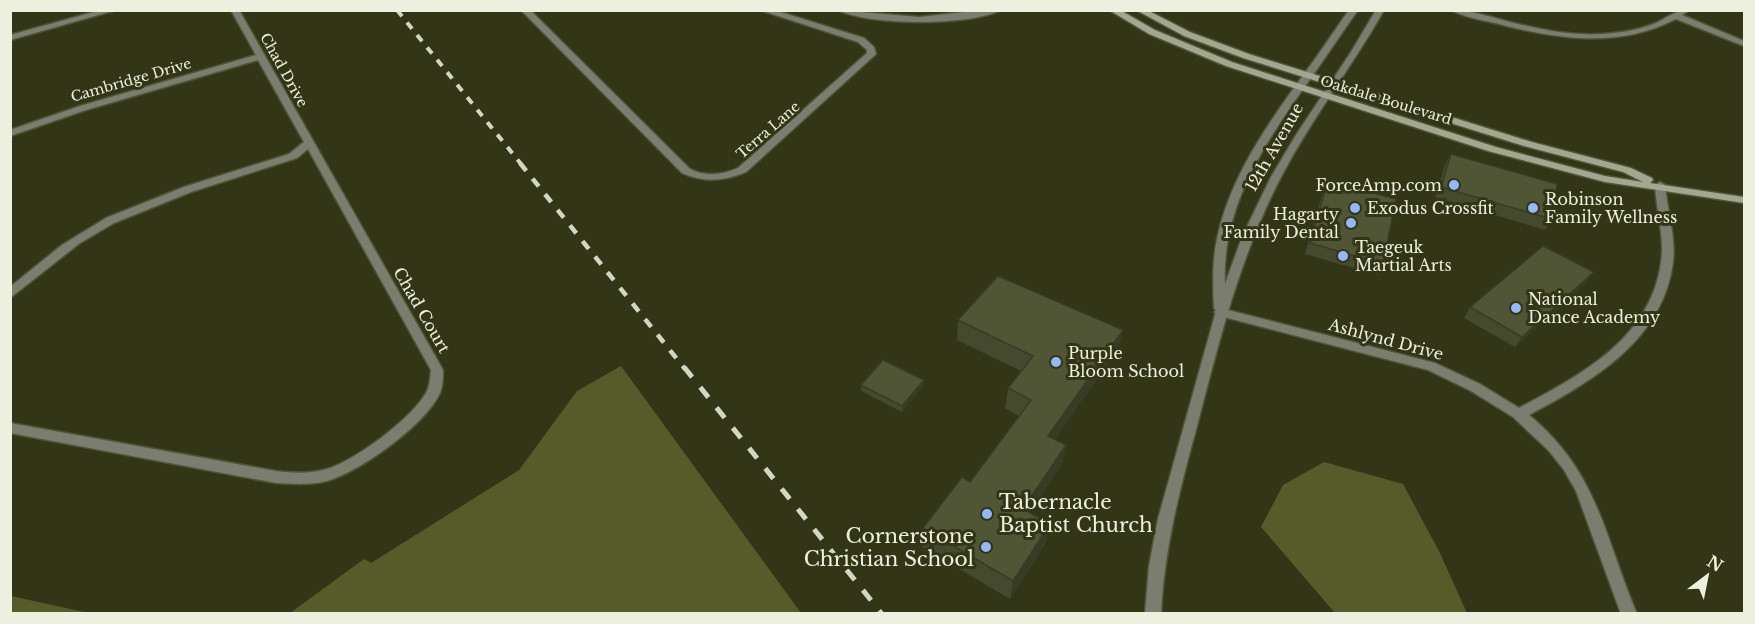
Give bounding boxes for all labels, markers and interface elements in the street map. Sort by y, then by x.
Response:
street label: Chad Drive [256,30,312,110]
street label: Cambridge Drive [69,54,193,106]
street label: Oakdale Boulevard [1318,71,1454,129]
street label: Terra Lane [733,98,803,162]
street label: 12th Avenue [1241,99,1307,195]
place label: ForceAmp.com [1315,175,1442,195]
marker: ForceAmp.com [1447,178,1461,192]
place label: Robinson Family Wellness [1545,189,1677,227]
place label: Exodus Crossfit [1367,198,1494,218]
marker: Exodus Crossfit [1348,201,1362,215]
marker: Robinson Family Wellness [1526,201,1540,215]
place label: Hagarty Family Dental [1223,204,1340,242]
marker: Hagarty Family Dental [1344,216,1358,230]
place label: Taegeuk Martial Arts [1355,237,1452,275]
marker: Taegeuk Martial Arts [1336,249,1350,263]
street label: Chad Court [389,264,455,356]
place label: National Dance Academy [1528,289,1661,327]
marker: National Dance Academy [1509,301,1523,315]
street label: Ashlynd Drive [1325,314,1446,364]
place label: Purple Bloom School [1068,343,1184,381]
marker: Purple Bloom School [1049,355,1063,369]
place label: Tabernacle Baptist Church [999,490,1153,537]
marker: Tabernacle Baptist Church [980,507,994,521]
place label: Cornerstone Christian School [804,524,974,571]
marker: Cornerstone Christian School [979,540,993,554]
north arrow [1677,546,1737,606]
text: N [1703,551,1727,576]

